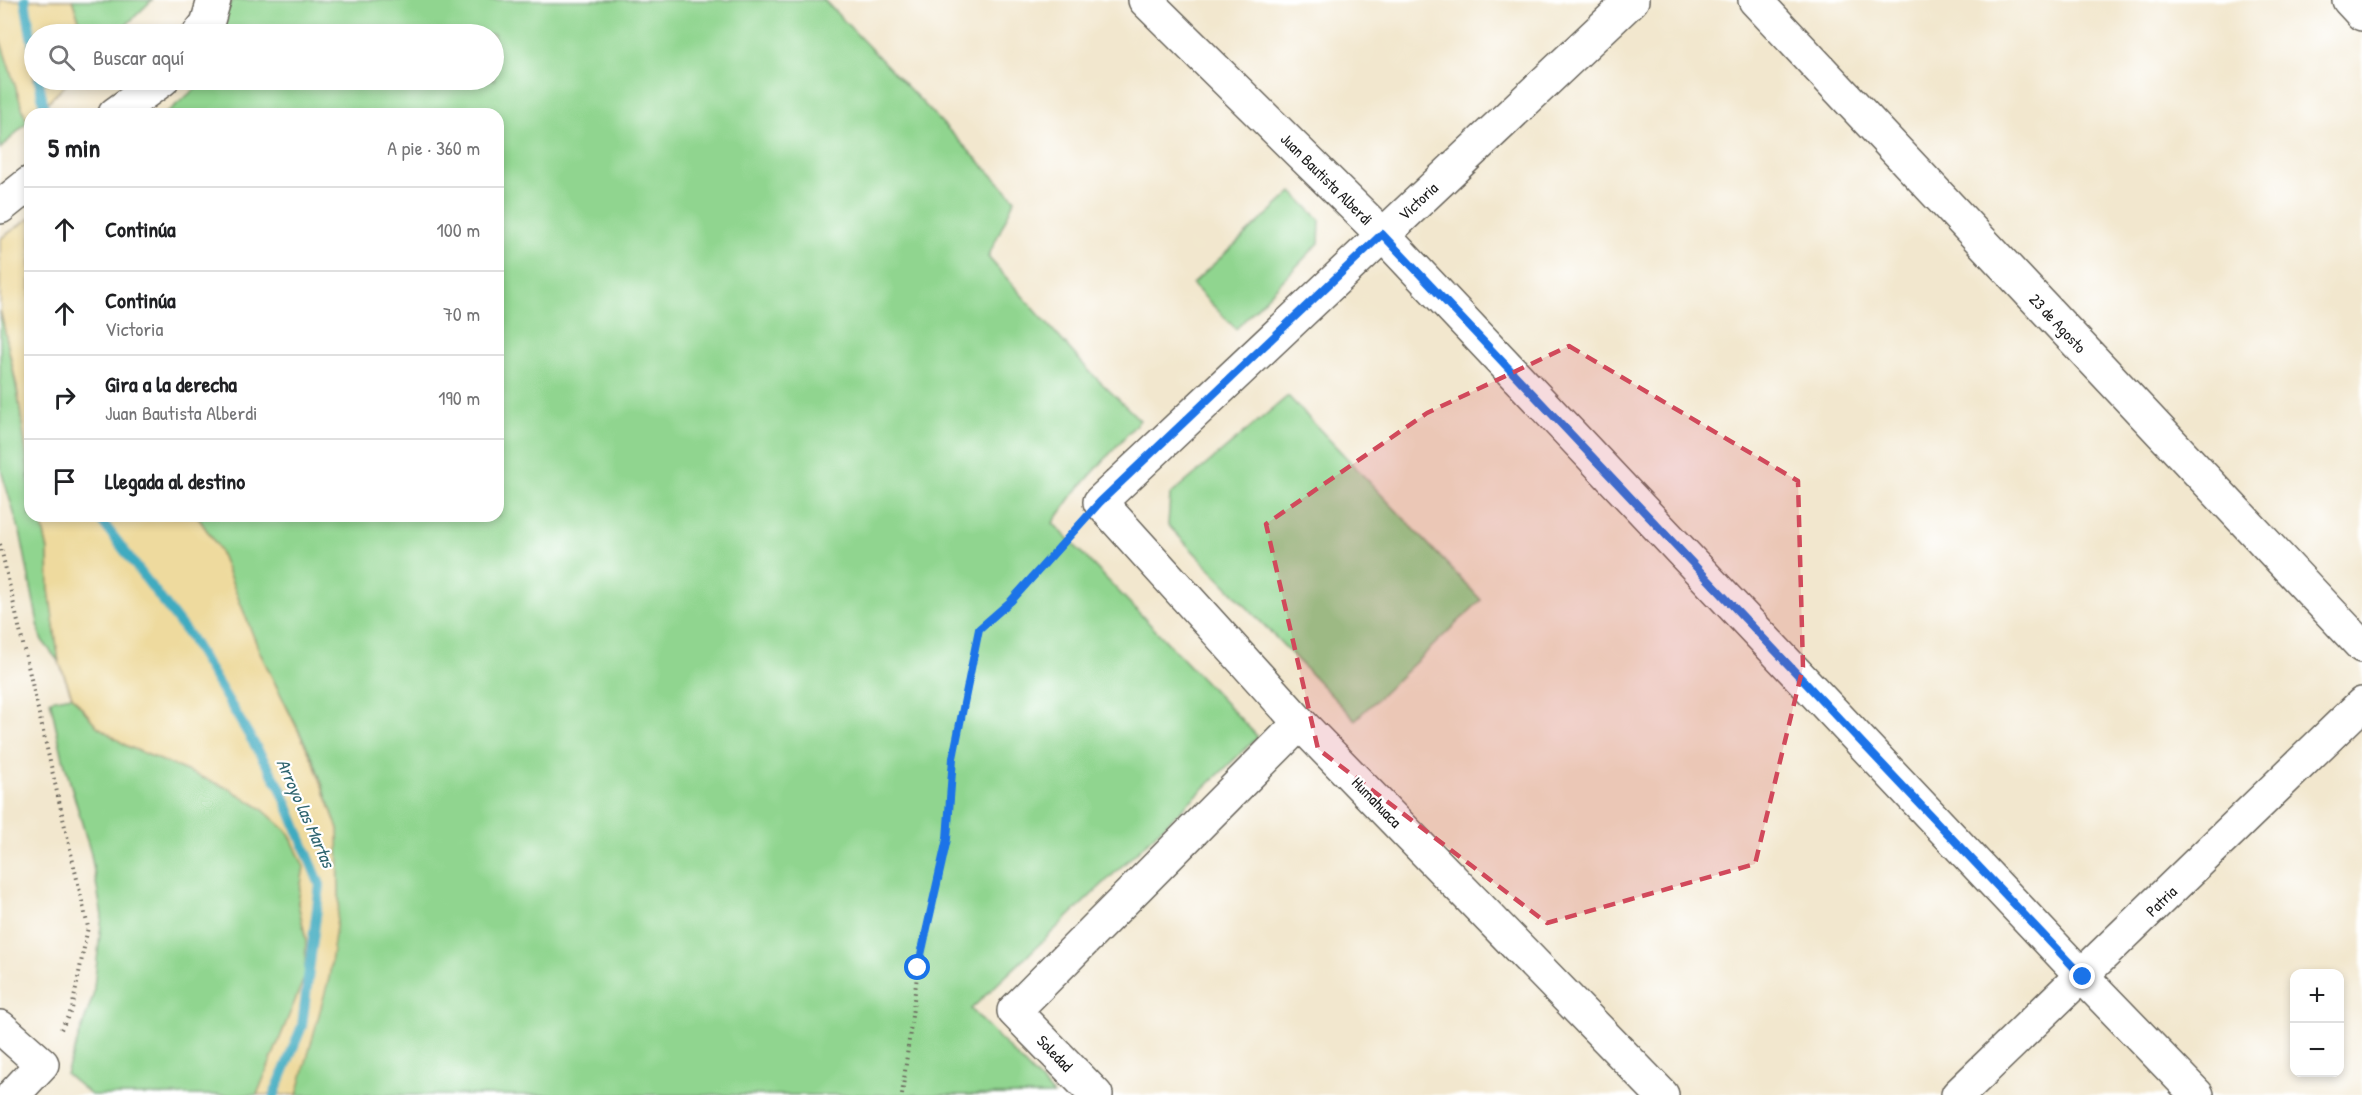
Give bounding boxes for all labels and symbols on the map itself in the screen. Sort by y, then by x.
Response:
street label: Juan Bautista Alberdi [1276,128,1378,230]
street label: Victoria [1393,177,1443,225]
street label: 23 de Agosto [2025,288,2092,358]
water label: Arroyo las Martas [271,755,342,873]
street label: Humahuaca [1347,772,1407,832]
street label: Patria [2141,881,2181,921]
route start [904,954,930,980]
route end [2069,963,2095,989]
street label: Soledad [1032,1030,1078,1076]

